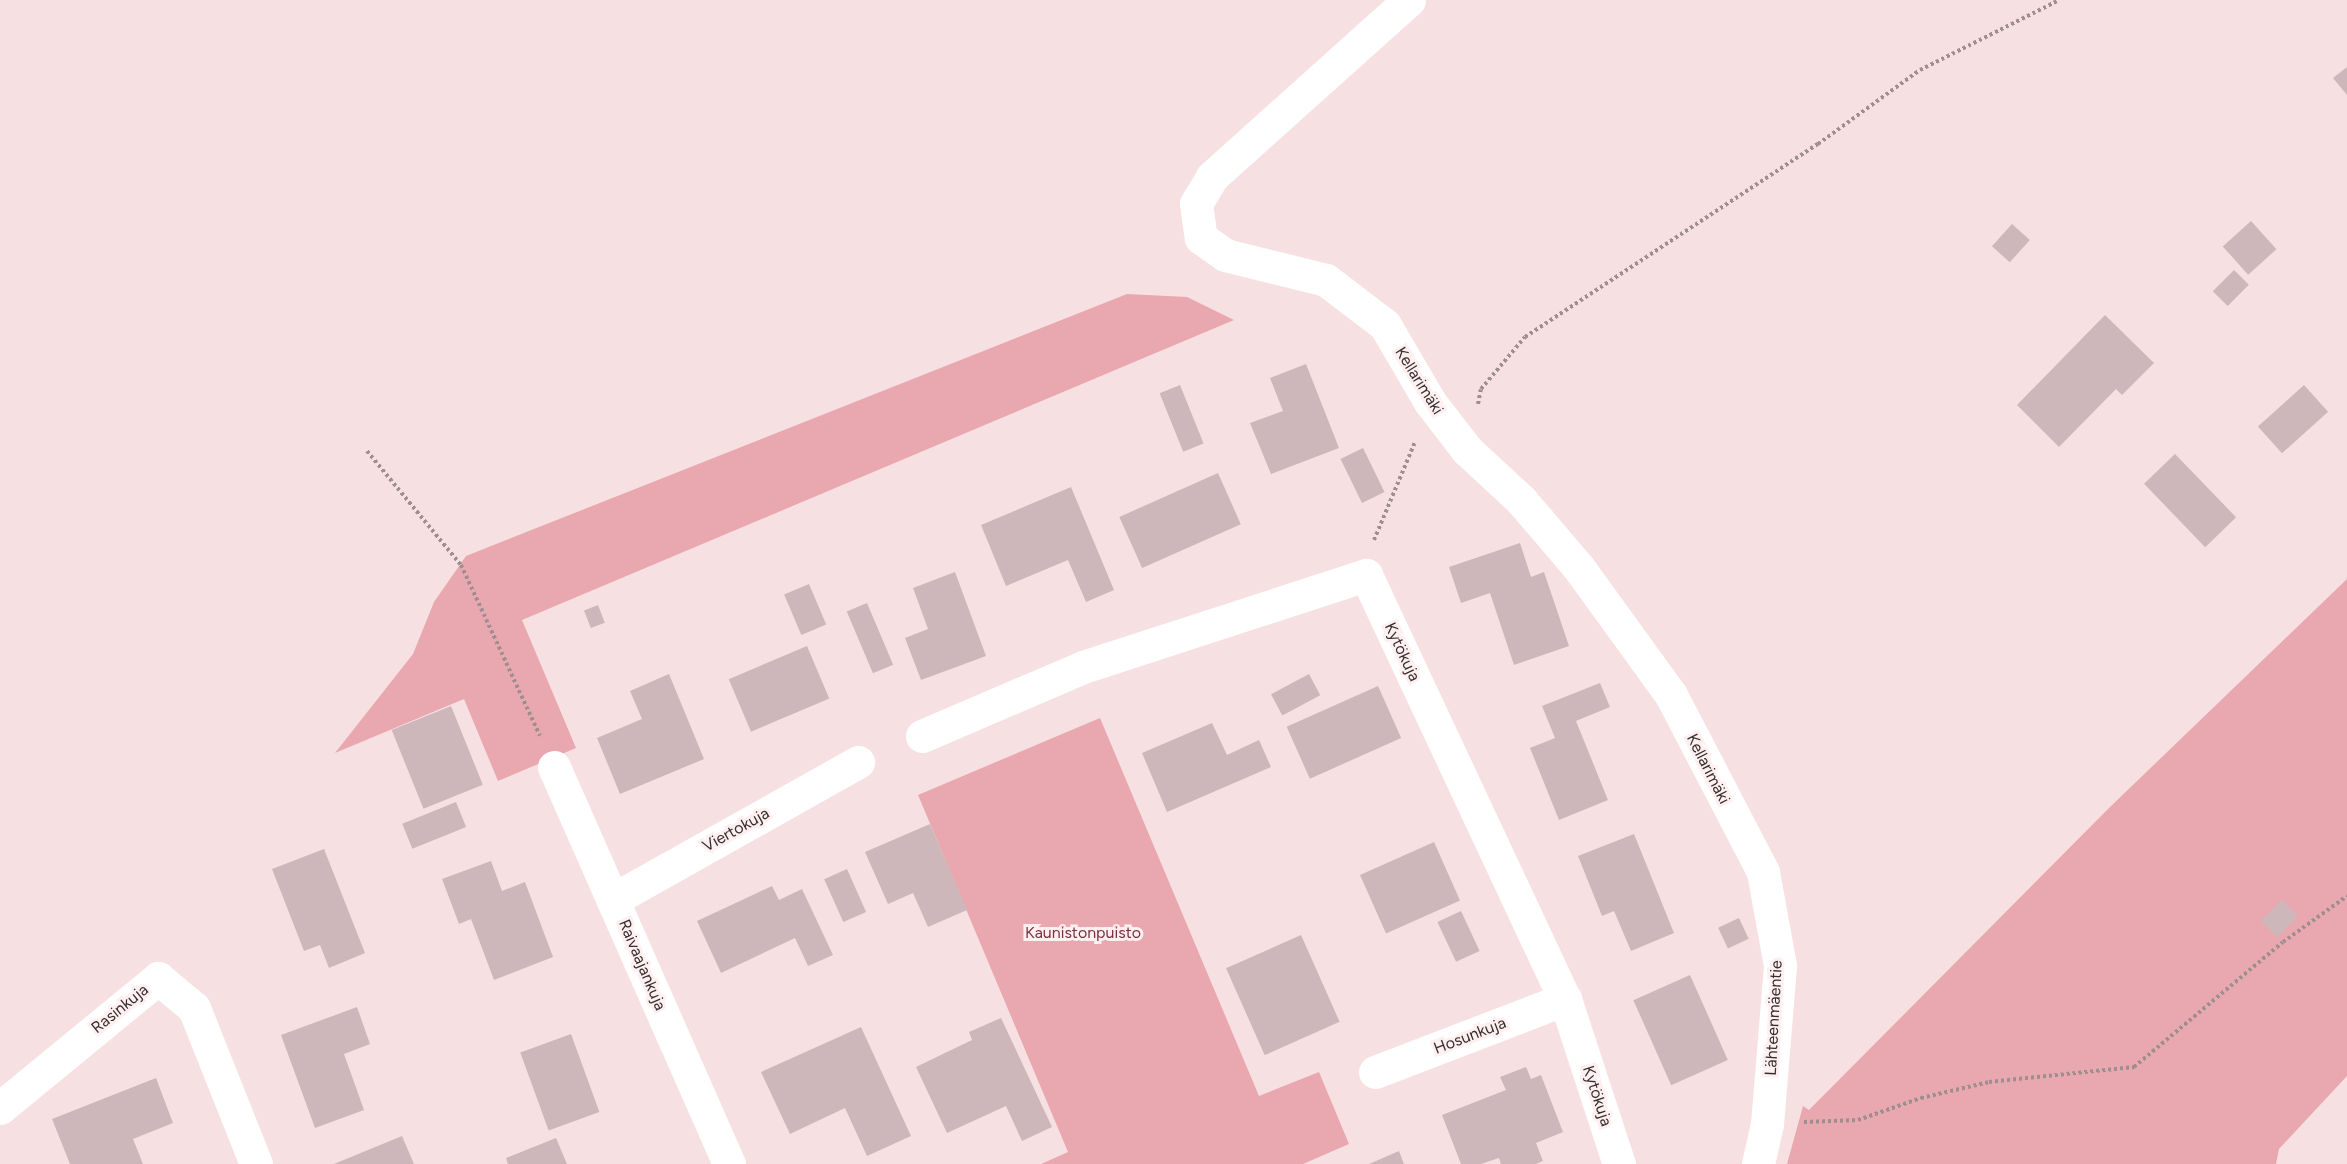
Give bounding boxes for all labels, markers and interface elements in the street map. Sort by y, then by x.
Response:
street label: Kellarimäki [1391,344,1447,418]
street label: Kytökuja [1380,620,1424,684]
street label: Kellarimäki [1682,731,1734,807]
street label: Viertokuja [699,804,773,856]
street label: Raivaajankuja [614,917,670,1013]
park label: Kaunistonpuisto [1025,923,1141,943]
street label: Lähteenmäentie [1761,960,1787,1076]
street label: Rasinkuja [88,980,152,1038]
street label: Hosunkuja [1431,1013,1509,1059]
street label: Kytökuja [1578,1063,1616,1129]

